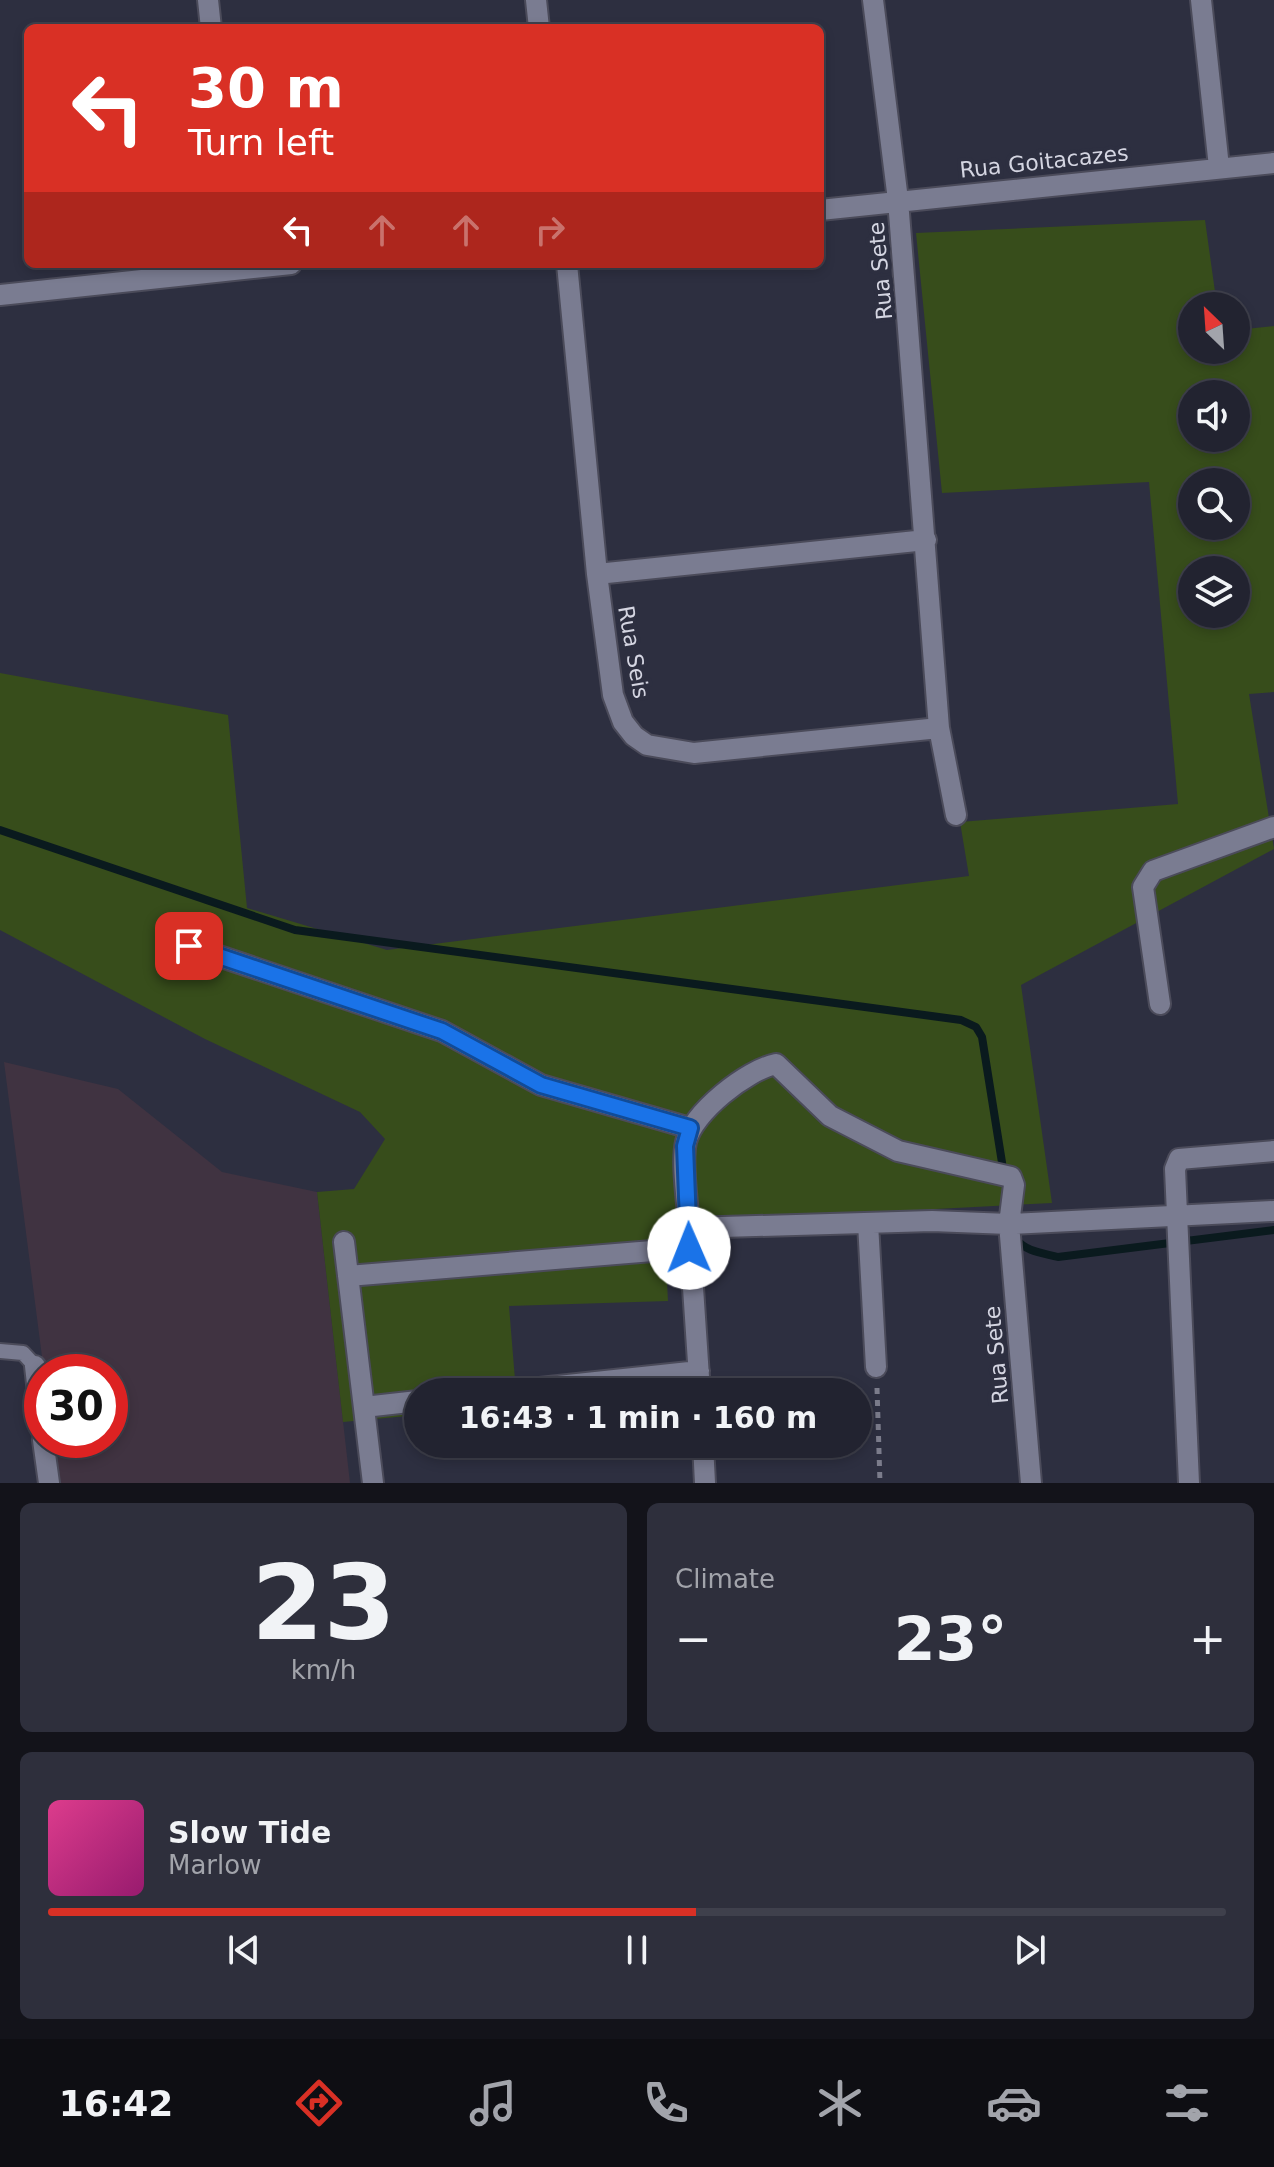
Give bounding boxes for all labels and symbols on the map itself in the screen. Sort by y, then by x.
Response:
street label: Rua Goitacazes [958,140,1130,183]
street label: Rua Sete [864,221,897,321]
north arrow [1178,292,1250,364]
street label: Rua Seis [613,604,654,700]
pin [155,912,223,980]
position arrow [647,1206,731,1290]
street label: Rua Sete [980,1305,1013,1405]
speed limit sign: 30 [24,1354,128,1458]

